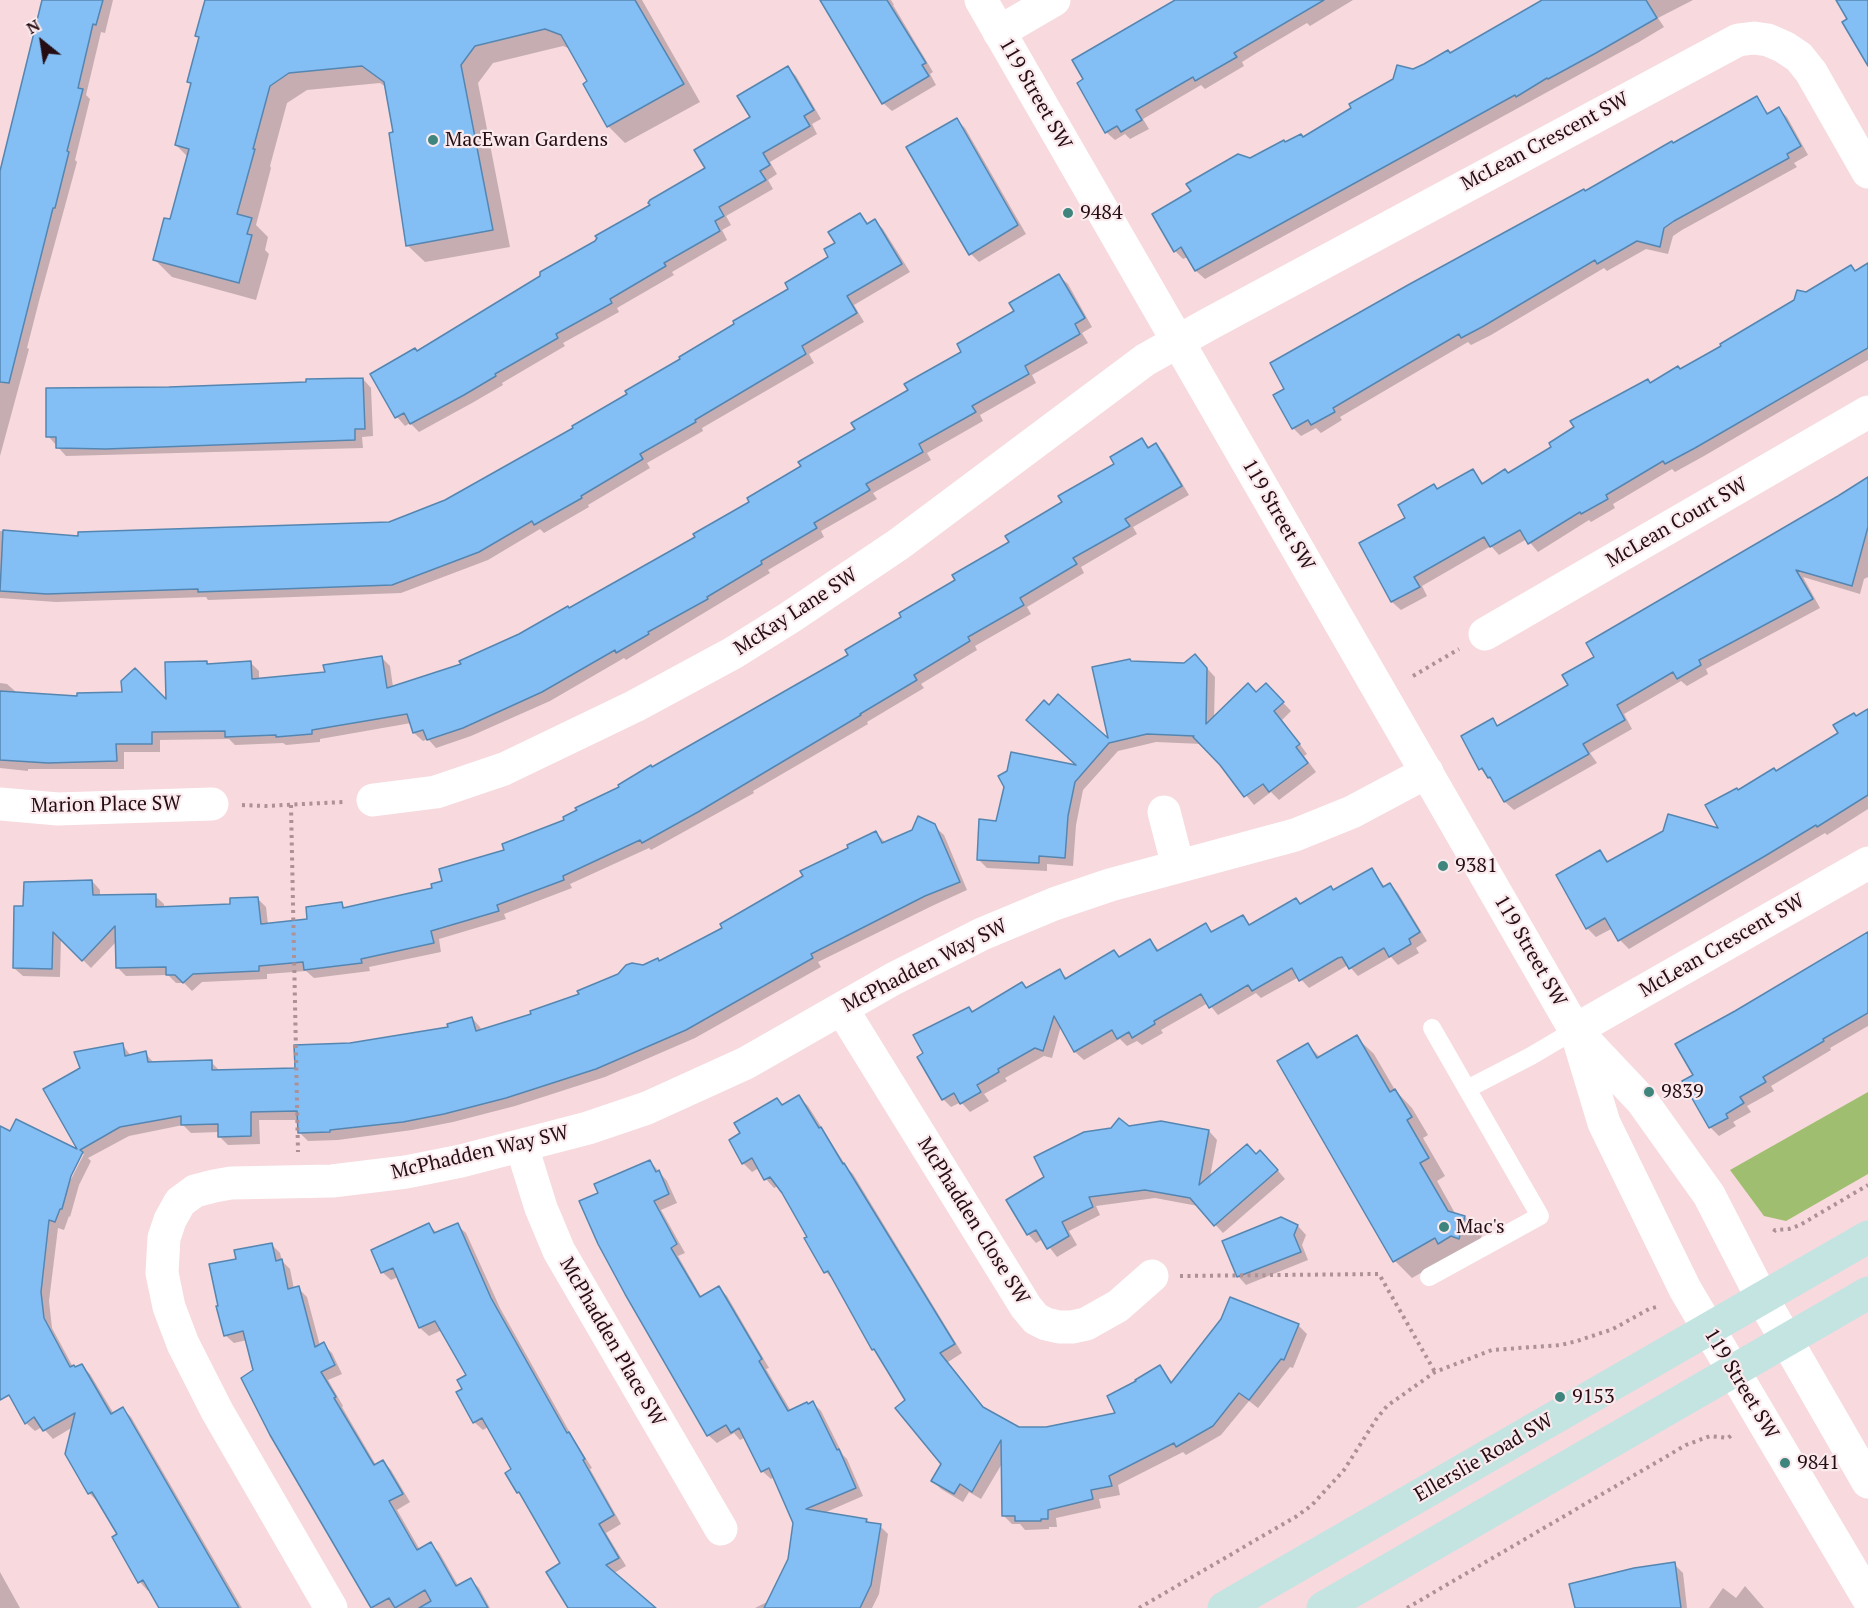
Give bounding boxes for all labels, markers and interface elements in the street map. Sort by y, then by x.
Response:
north arrow [12,12,72,72]
text: N [22,14,44,39]
street label: 119 Street SW [993,34,1077,154]
street label: McLean Crescent SW [1457,88,1633,196]
place label: MacEwan Gardens [445,128,608,152]
marker: MacEwan Gardens [426,133,440,147]
place label: 9484 [1080,201,1123,225]
marker: 9484 [1061,206,1075,220]
street label: 119 Street SW [1236,455,1320,575]
street label: McLean Court SW [1602,473,1752,573]
street label: McKay Lane SW [730,563,862,661]
street label: Marion Place SW [31,792,181,818]
place label: 9381 [1455,854,1498,878]
marker: 9381 [1436,859,1450,873]
street label: McLean Crescent SW [1635,889,1809,1003]
street label: 119 Street SW [1488,891,1572,1011]
street label: McPhadden Way SW [839,914,1011,1018]
place label: 9839 [1661,1080,1704,1104]
marker: 9839 [1642,1085,1656,1099]
street label: McPhadden Way SW [389,1121,571,1185]
street label: McPhadden Close SW [912,1133,1034,1309]
place label: Mac's [1456,1215,1505,1239]
marker: Mac's [1437,1220,1451,1234]
street label: McPhadden Place SW [554,1253,670,1431]
street label: 119 Street SW [1699,1324,1783,1444]
place label: 9153 [1572,1385,1615,1409]
marker: 9153 [1553,1390,1567,1404]
street label: Ellerslie Road SW [1410,1409,1558,1507]
place label: 9841 [1797,1451,1840,1475]
marker: 9841 [1778,1456,1792,1470]

